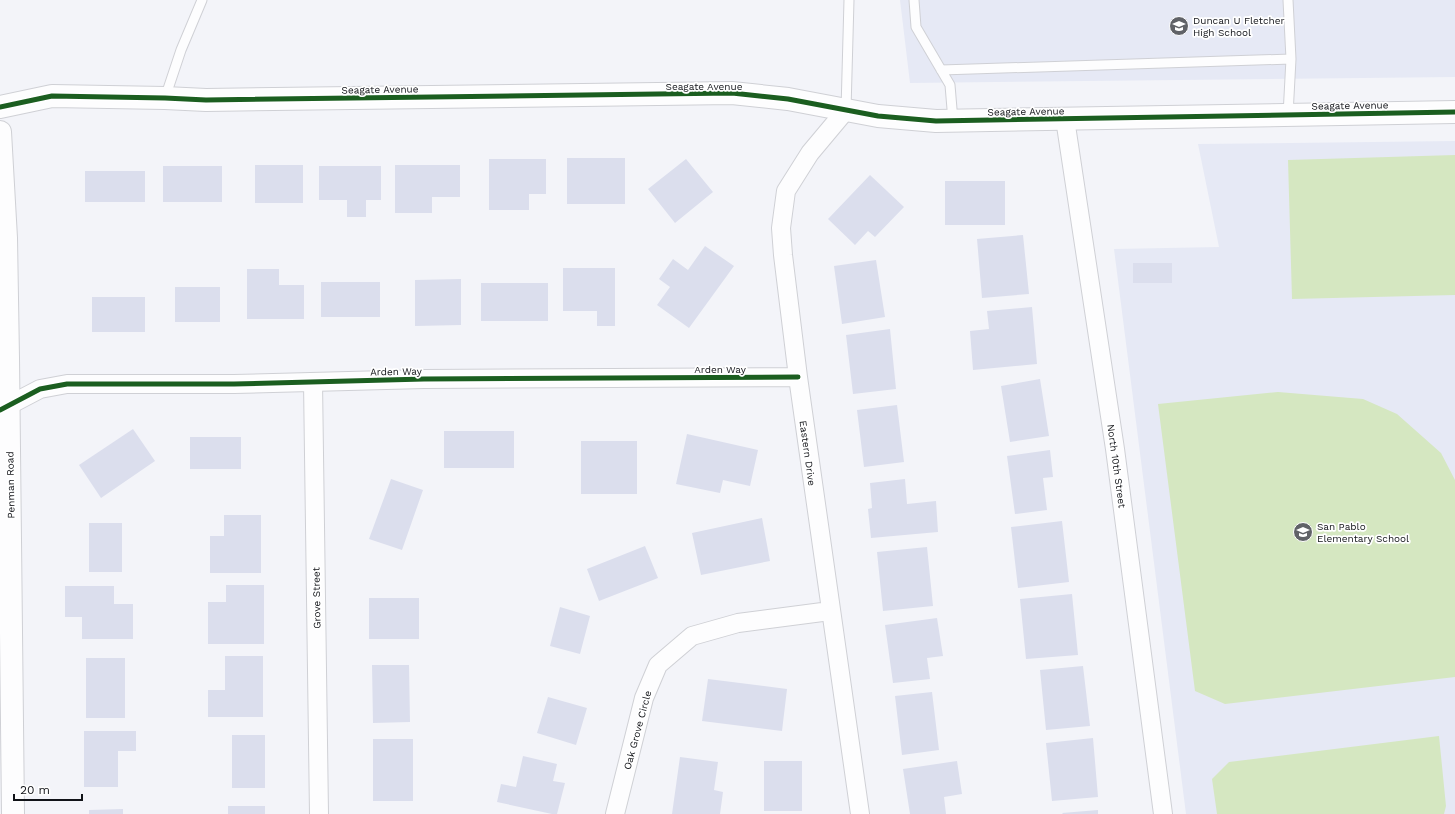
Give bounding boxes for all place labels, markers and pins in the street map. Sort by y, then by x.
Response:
school or university icon: Duncan U Fletcher High School [1168,15,1190,37]
place label: Duncan U Fletcher High School [1193,15,1285,38]
school or university icon: San Pablo Elementary School [1292,521,1314,543]
place label: San Pablo Elementary School [1317,521,1409,544]

